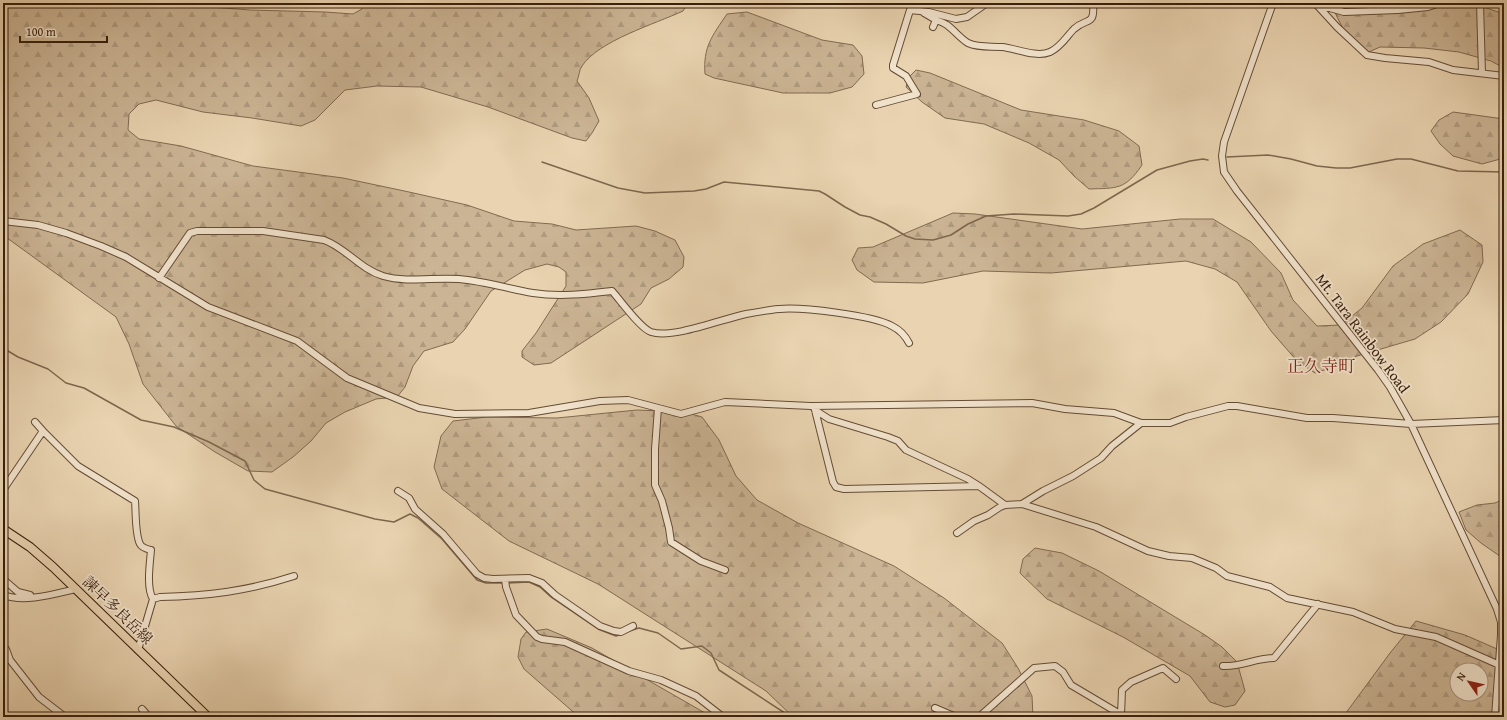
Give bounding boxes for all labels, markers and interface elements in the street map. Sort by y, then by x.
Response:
scale bar [20,18,107,44]
text: 100 m [26,23,56,40]
street label: Mt. Tara Rainbow Road [1311,269,1415,397]
district label: 正久寺町 [1287,353,1355,378]
street label: 諫早多良岳線 [78,571,158,649]
north arrow [1449,662,1489,702]
text: N [1452,668,1470,684]

